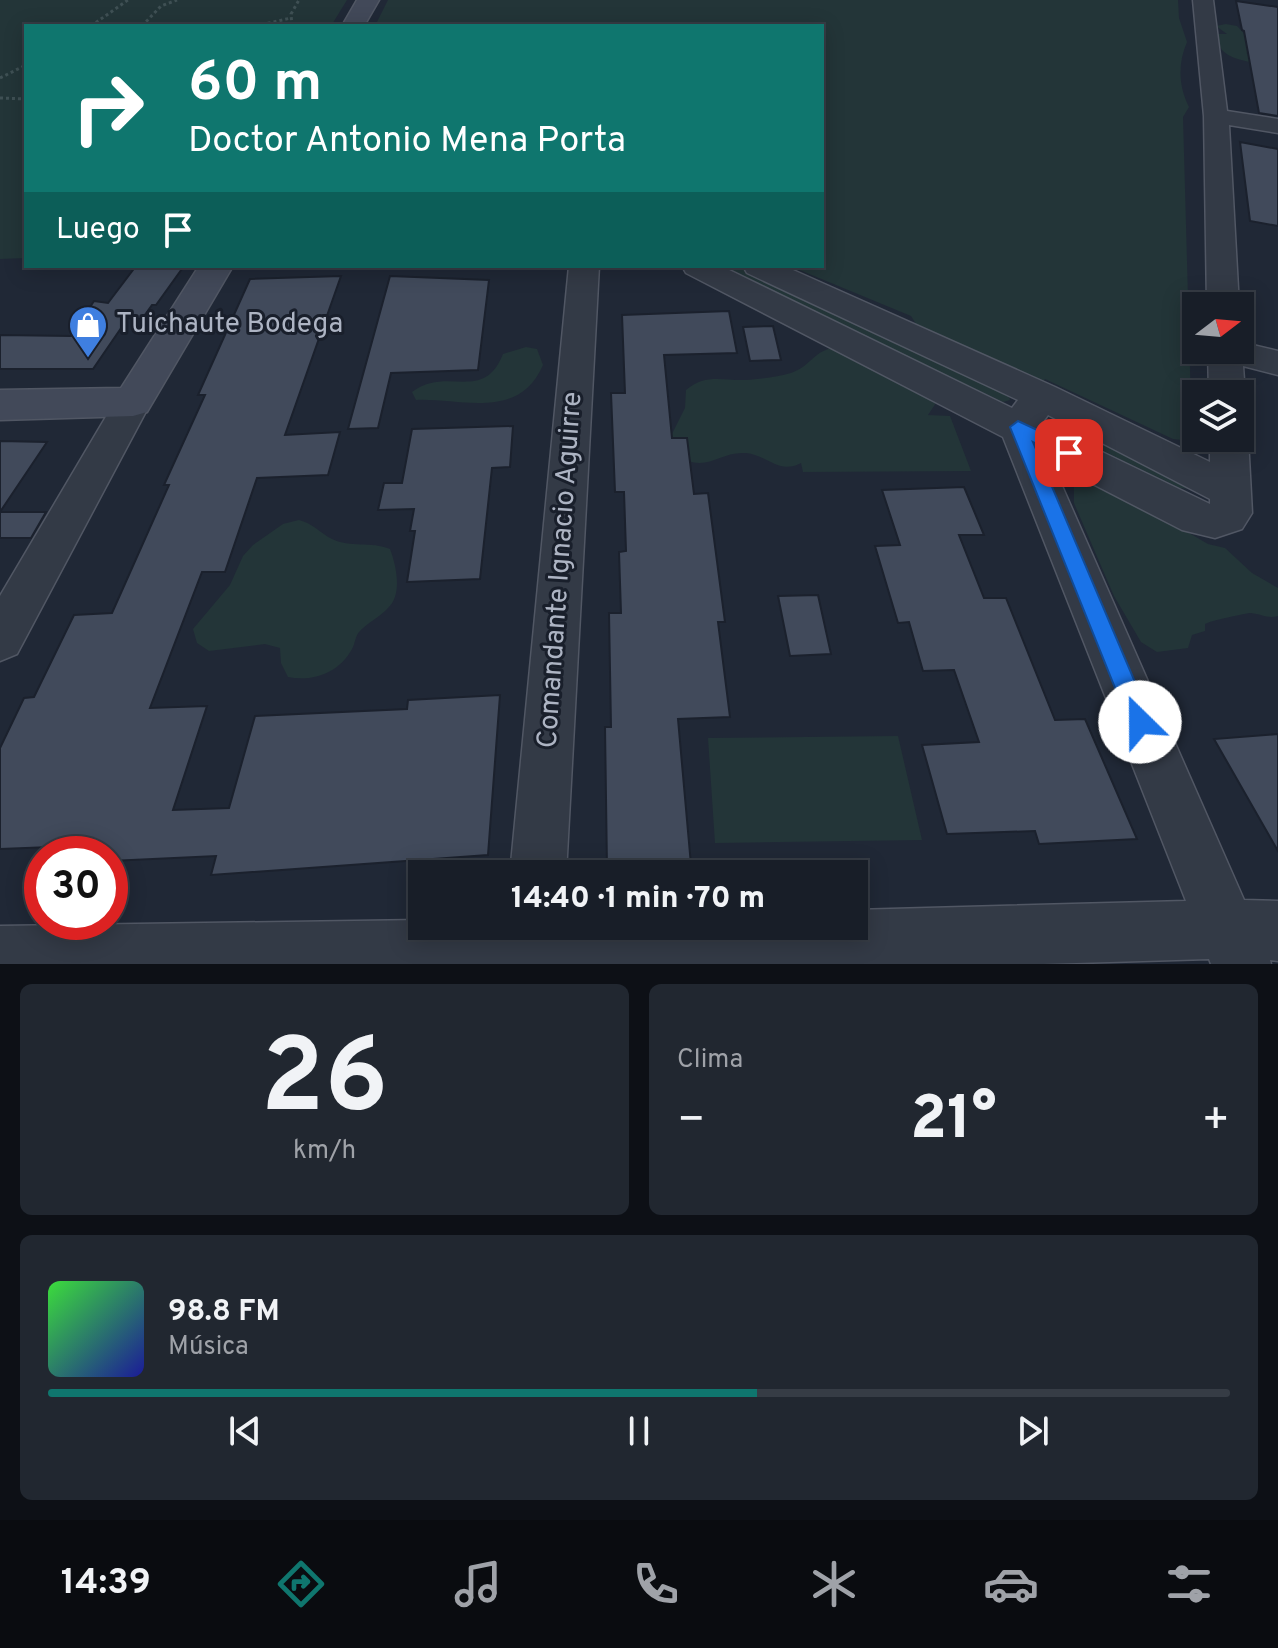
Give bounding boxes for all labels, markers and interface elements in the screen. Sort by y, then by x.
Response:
text: 60 m [188,50,322,120]
icon: right [56,56,160,160]
text: Doctor Antonio Mena Porta [188,119,626,165]
icon: arrive [156,208,200,252]
text: Luego [56,212,140,249]
north arrow [1182,292,1254,364]
map controls [1182,292,1254,452]
shop icon: Tuichaute Bodega [67,304,109,359]
place label: Tuichaute Bodega [116,307,343,343]
button: layers [1182,380,1254,452]
street label: Comandante Ignacio Aguirre [531,390,591,750]
pin [1035,419,1103,487]
icon: arrive [1047,431,1091,475]
position arrow [1098,680,1182,764]
speed limit sign: 30 [24,836,128,940]
text: 14:40 · 1 min · 70 m [511,881,765,918]
text: 26 [261,1017,388,1149]
text: Clima [677,1044,743,1077]
text: 21° [910,1084,997,1160]
text: − [677,1094,705,1150]
text: + [1202,1094,1230,1150]
text: km/h [293,1135,356,1168]
text: 98.8 FM [168,1294,280,1331]
text: Música [168,1331,249,1364]
icon: previous [223,1409,267,1453]
icon: pause [617,1409,661,1453]
icon: next [1011,1409,1055,1453]
icon: directions [273,1556,329,1612]
icon: music [450,1556,506,1612]
icon: phone [628,1556,684,1612]
icon: climate [806,1556,862,1612]
icon: car [983,1556,1039,1612]
icon: filters [1161,1556,1217,1612]
text: 14:39 [61,1561,151,1607]

